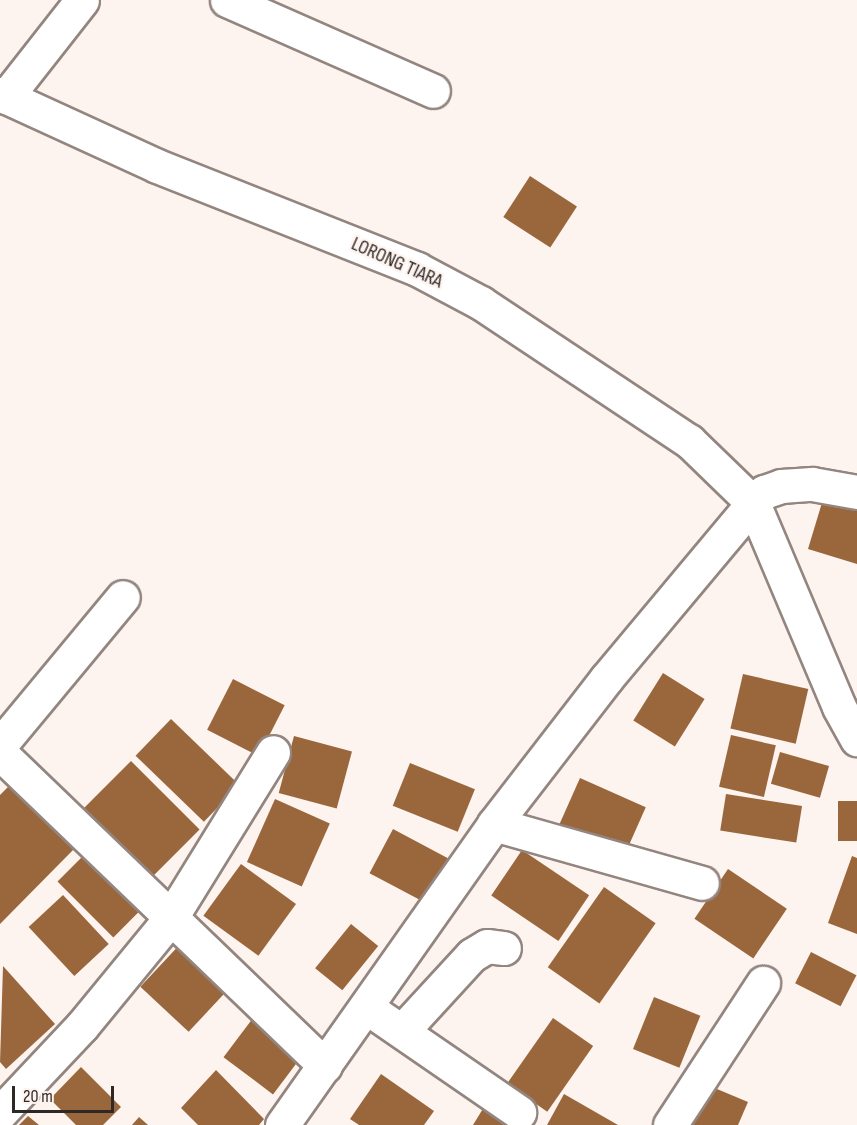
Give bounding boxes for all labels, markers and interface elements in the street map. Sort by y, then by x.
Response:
street label: LORONG TIARA [348,232,446,294]
scale bar [15,1074,117,1112]
text: 20 m [23,1086,53,1107]

